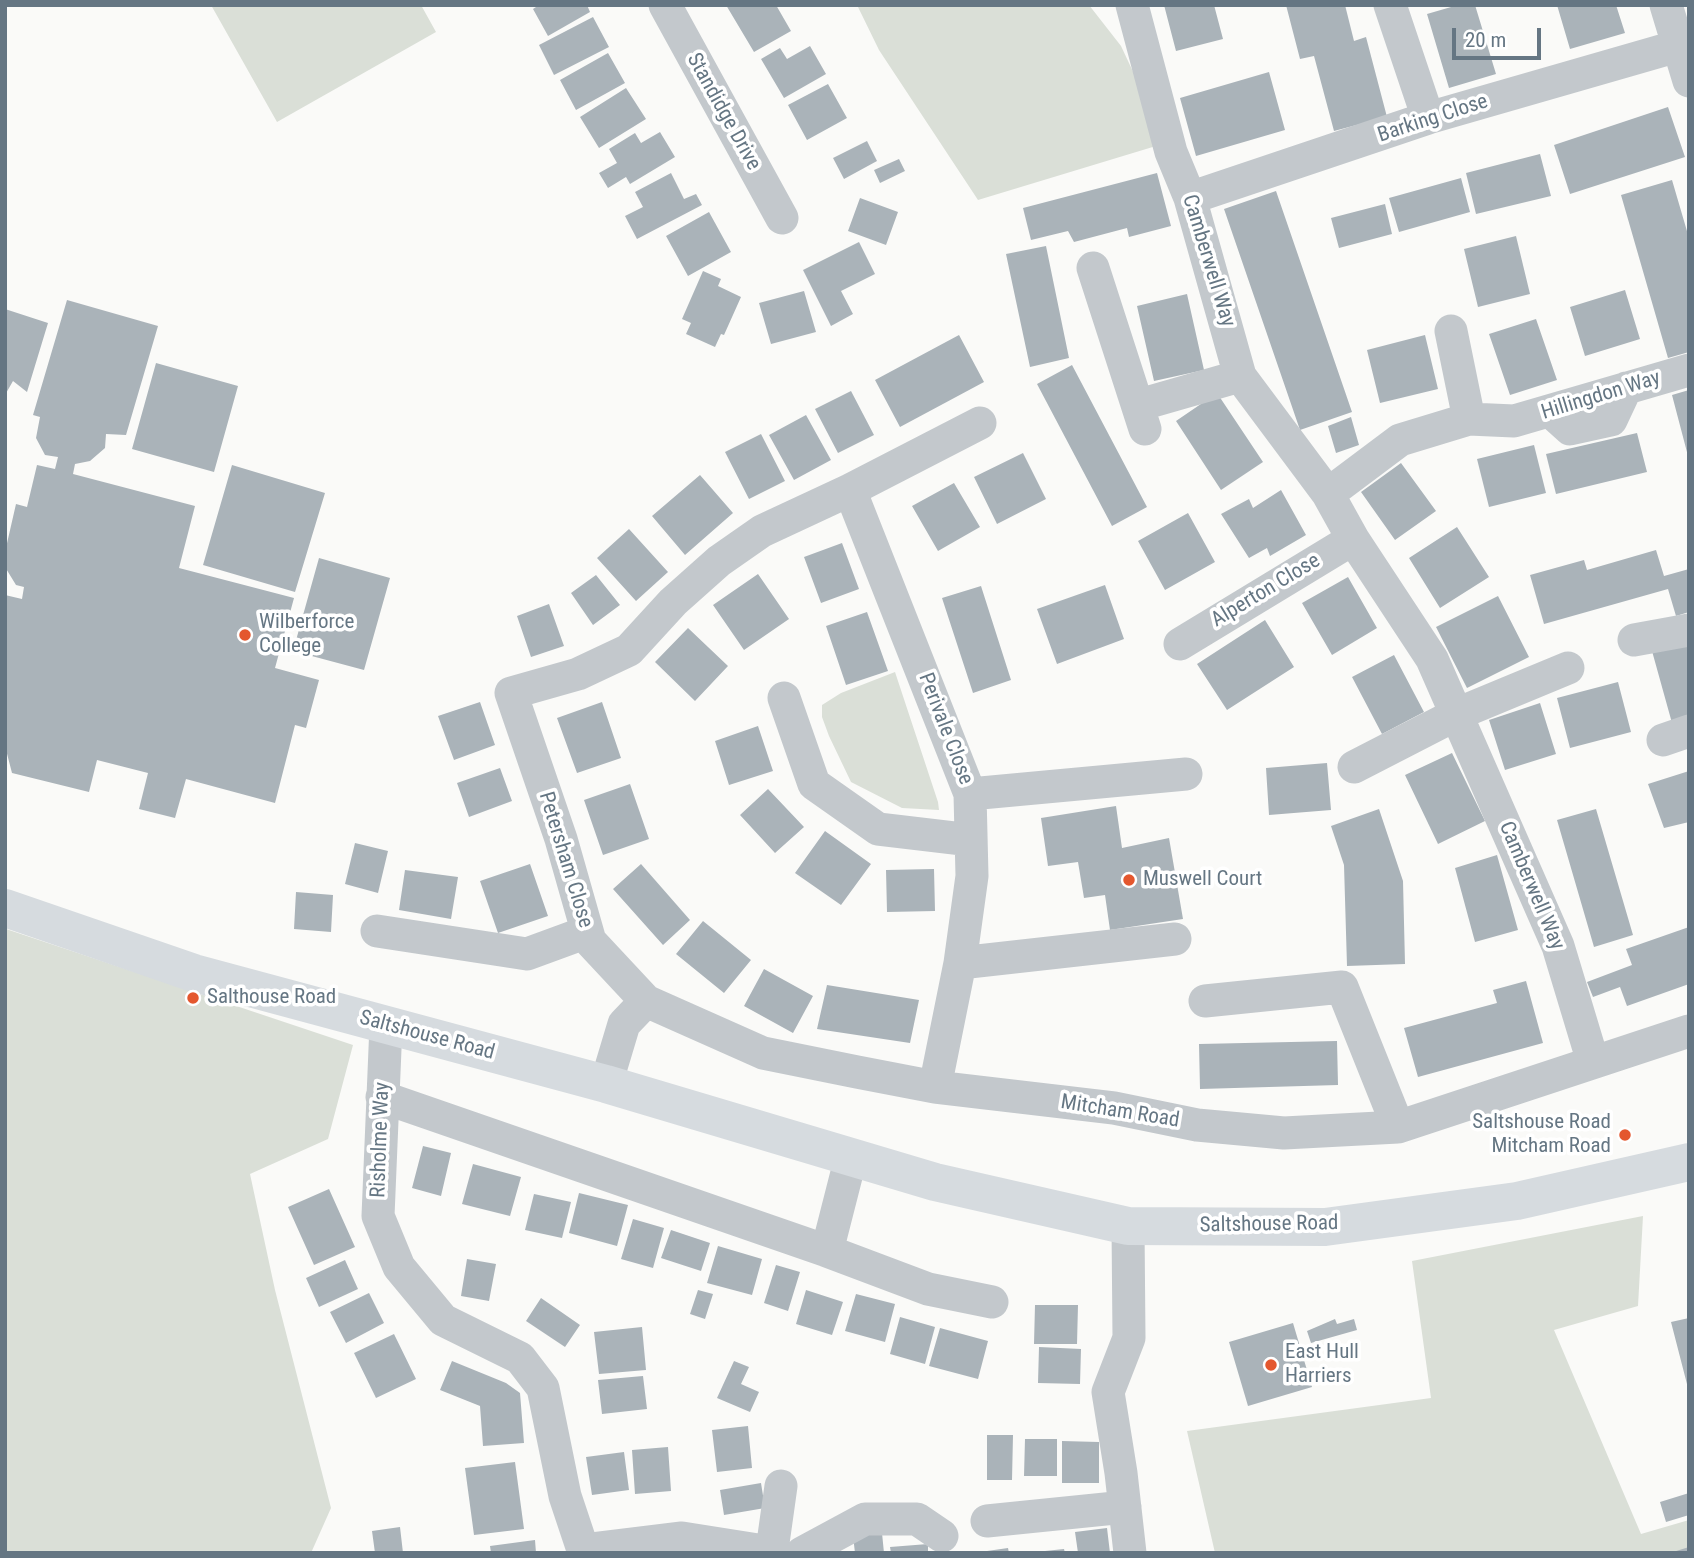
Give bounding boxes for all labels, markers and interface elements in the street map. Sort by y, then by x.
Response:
scale bar [1456,14,1545,58]
text: 20 m [1465,28,1506,52]
street label: Standidge Drive [680,49,766,175]
street label: Barking Close [1375,89,1491,149]
street label: Camberwell Way [1176,192,1240,330]
street label: Hillingdon Way [1538,366,1664,426]
street label: Alperton Close [1207,549,1325,633]
place label: Wilberforce College [259,610,354,660]
marker: Wilberforce College [237,627,253,643]
street label: Perivale Close [912,670,978,788]
street label: Petersham Close [532,789,598,931]
street label: Camberwell Way [1493,818,1569,954]
place label: Muswell Court [1143,867,1262,893]
marker: Muswell Court [1121,872,1137,888]
place label: Salthouse Road [207,985,336,1011]
marker: Salthouse Road [185,990,201,1006]
street label: Saltshouse Road [357,1006,497,1066]
street label: Risholme Way [366,1082,396,1198]
street label: Mitcham Road [1059,1090,1181,1134]
place label: Saltshouse Road Mitcham Road [1472,1110,1611,1160]
marker: Saltshouse Road Mitcham Road [1617,1127,1633,1143]
street label: Saltshouse Road [1199,1211,1339,1239]
place label: East Hull Harriers [1285,1340,1359,1390]
marker: East Hull Harriers [1263,1357,1279,1373]

